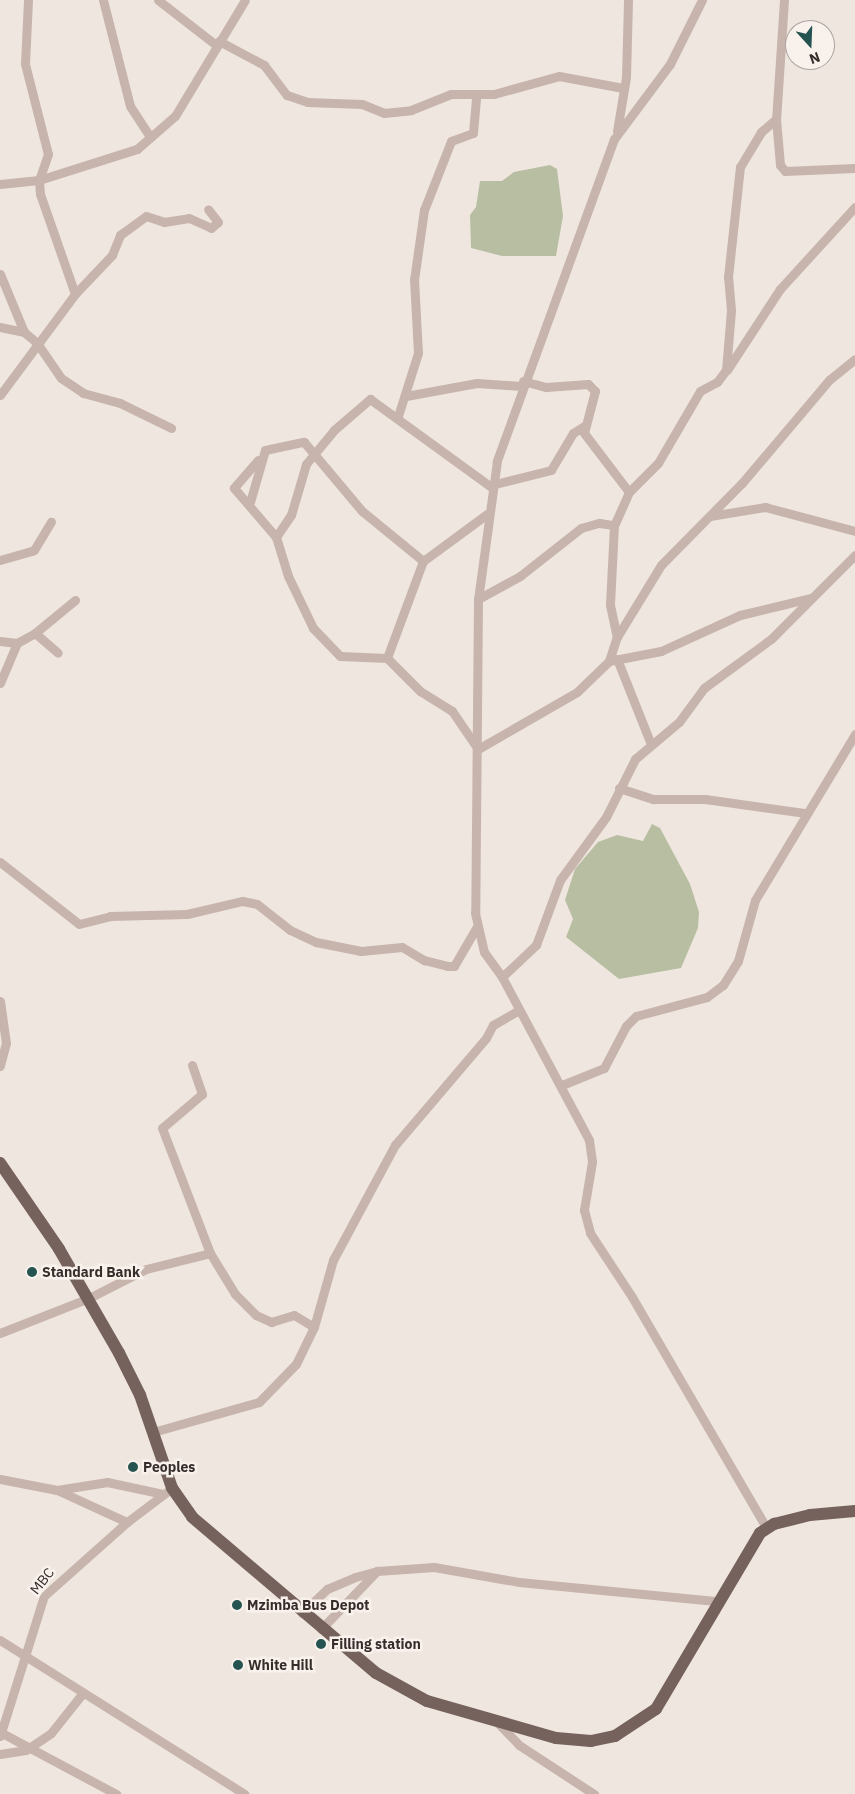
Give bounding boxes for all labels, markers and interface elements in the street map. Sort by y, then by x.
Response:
north arrow [785,20,835,70]
text: N [807,48,823,68]
place label: Standard Bank [42,1264,140,1280]
marker: Standard Bank [26,1266,38,1278]
place label: Peoples [143,1459,195,1475]
marker: Peoples [127,1461,139,1473]
street label: MBC [26,1564,58,1598]
place label: Mzimba Bus Depot [247,1597,369,1613]
marker: Mzimba Bus Depot [231,1599,243,1611]
place label: Filling station [331,1636,421,1652]
marker: Filling station [315,1638,327,1650]
place label: White Hill [248,1657,313,1673]
marker: White Hill [232,1659,244,1671]

